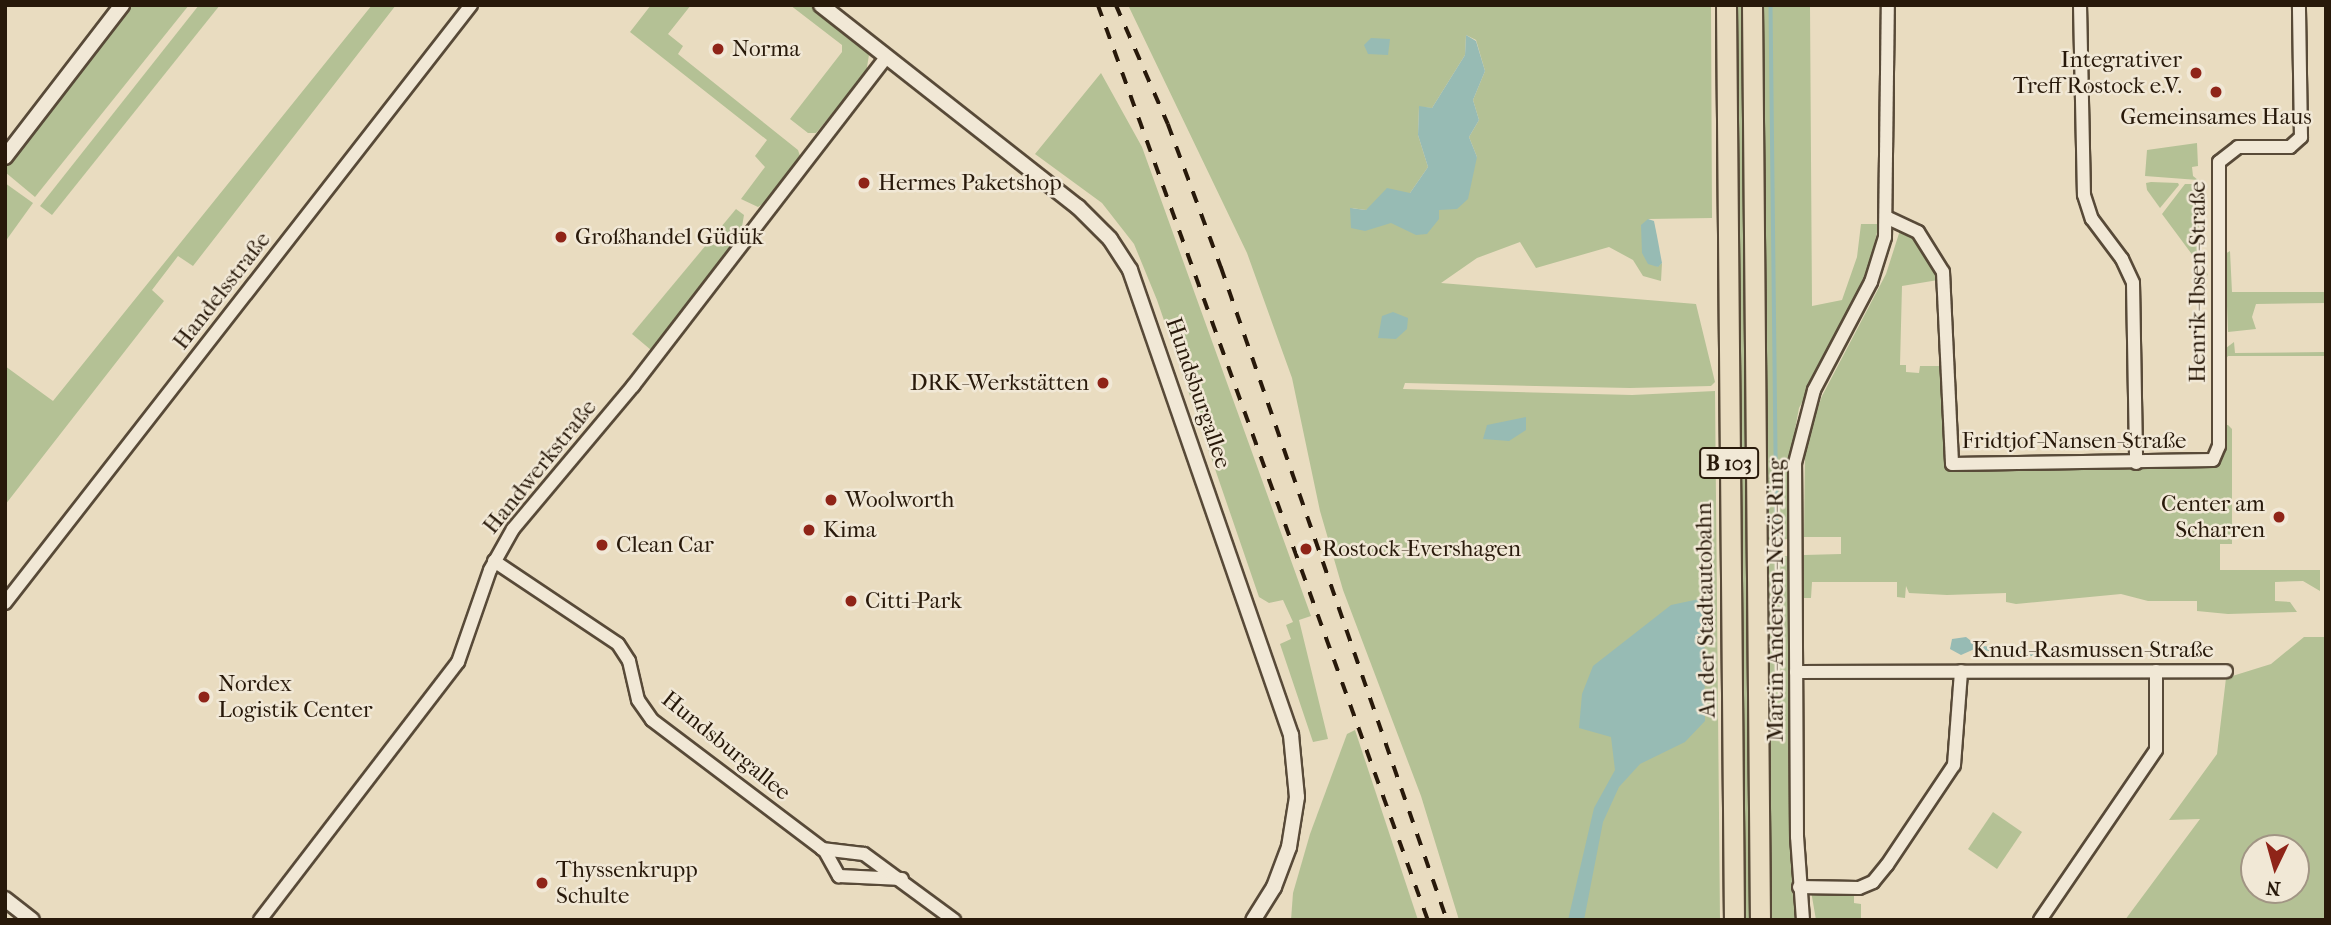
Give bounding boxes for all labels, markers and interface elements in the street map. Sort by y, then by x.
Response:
place label: Norma [732,35,800,63]
marker: Norma [710,41,726,57]
place label: Integrativer Treff Rostock e.V. [2013,46,2182,100]
marker: Integrativer Treff Rostock e.V. [2188,65,2204,81]
marker: Gemeinsames Haus [2208,84,2224,100]
place label: Gemeinsames Haus [2120,103,2312,131]
place label: Hermes Paketshop [878,169,1062,197]
marker: Hermes Paketshop [856,175,872,191]
street label: Henrik-Ibsen-Straße [2184,181,2212,383]
place label: Großhandel Güdük [575,223,763,251]
street label: Handelsstraße [167,227,277,355]
marker: Großhandel Güdük [553,229,569,245]
street label: Hundsburgallee [1159,314,1237,472]
place label: DRK-Werkstätten [910,369,1089,397]
marker: DRK-Werkstätten [1095,375,1111,391]
street label: Handwerkstraße [477,394,603,540]
street label: Fridtjof-Nansen-Straße [1962,427,2186,455]
road number: B 103 [1698,446,1760,480]
street label: Martin-Andersen-Nexö-Ring [1762,458,1790,742]
place label: Woolworth [845,486,954,514]
place label: Center am Scharren [2161,490,2265,544]
marker: Woolworth [823,492,839,508]
street label: An der Stadtautobahn [1690,502,1722,718]
marker: Center am Scharren [2271,509,2287,525]
place label: Kima [823,516,876,544]
marker: Kima [801,522,817,538]
place label: Clean Car [616,531,714,559]
place label: Rostock-Evershagen [1322,535,1521,563]
marker: Clean Car [594,537,610,553]
marker: Rostock-Evershagen [1296,539,1316,559]
place label: Citti-Park [865,587,962,615]
marker: Citti-Park [843,593,859,609]
street label: Knud-Rasmussen-Straße [1972,636,2214,664]
place label: Nordex Logistik Center [218,670,373,724]
street label: Hundsburgallee [656,686,796,806]
marker: Nordex Logistik Center [196,689,212,705]
north arrow [2240,834,2310,904]
place label: Thyssenkrupp Schulte [556,856,698,910]
marker: Thyssenkrupp Schulte [534,875,550,891]
text: N [2265,876,2281,900]

